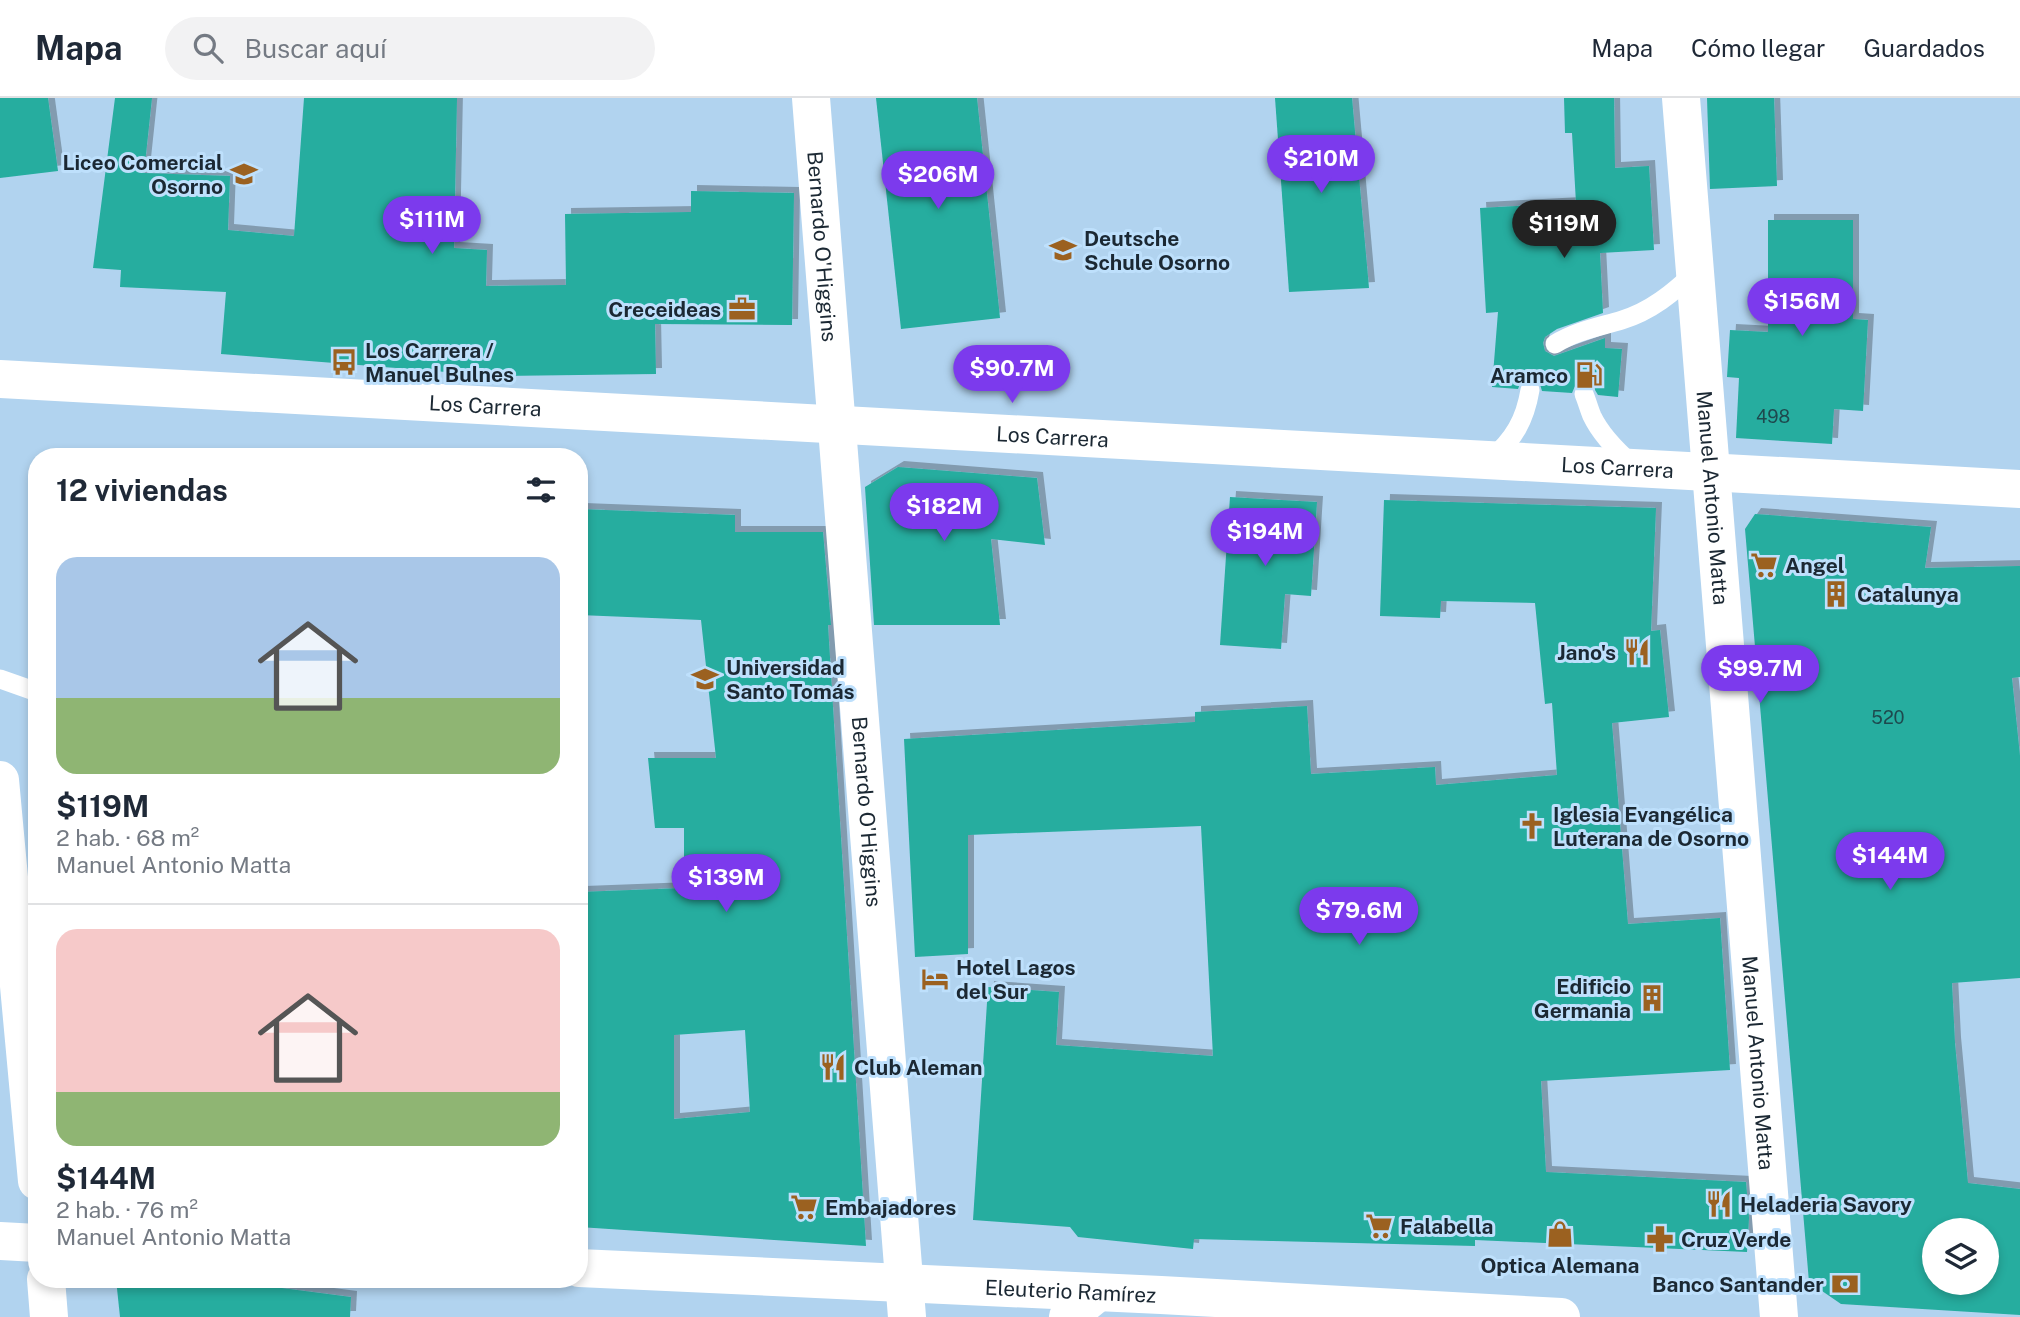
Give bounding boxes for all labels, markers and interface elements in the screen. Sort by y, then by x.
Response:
search box [165,17,655,80]
text: Mapa [35,29,123,67]
icon: search [189,29,227,67]
text: Buscar aquí [245,33,386,64]
text: Mapa [1591,34,1653,62]
text: Cómo llegar [1691,34,1825,62]
text: Guardados [1863,34,1985,62]
pin: $210M [1272,136,1370,195]
text: $210M [1283,144,1359,171]
place label: Liceo Comercial Osorno [62,150,223,199]
street label: Bernardo O'Higgins [803,150,843,343]
pin: $206M [889,152,987,211]
school or university icon: Liceo Comercial Osorno [229,159,259,189]
text: $206M [897,160,979,187]
pin: $111M [383,197,481,256]
pin: $119M [1515,200,1613,260]
text: $111M [399,205,465,232]
text: $119M [1528,209,1600,236]
place label: Deutsche Schule Osorno [1084,226,1230,275]
school or university icon: Deutsche Schule Osorno [1048,235,1078,265]
pin: $156M [1753,278,1851,338]
text: $156M [1763,287,1841,314]
office icon: Creceideas [727,294,757,324]
place label: Creceideas [608,297,721,322]
place label: Los Carrera / Manuel Bulnes [365,338,514,387]
pin: $90.7M [955,345,1069,405]
bus stop icon: Los Carrera / Manuel Bulnes [329,347,359,377]
text: $90.7M [969,354,1055,381]
fuel station icon: Aramco [1574,360,1604,390]
place label: Aramco [1490,363,1568,388]
street label: Los Carrera [428,390,542,421]
street label: Manuel Antonio Matta [1692,390,1734,606]
house number: 498 [1756,406,1790,427]
street label: Los Carrera [995,421,1109,452]
street label: Los Carrera [1561,452,1675,483]
icon: filters [522,471,560,509]
text: 12 viviendas [56,472,228,508]
pin: $182M [895,484,993,543]
text: $182M [906,492,982,519]
pin: $194M [1216,508,1314,568]
text: $194M [1227,517,1303,544]
supermarket icon: Angel [1749,550,1779,580]
place label: Angel [1785,553,1845,578]
building icon: Catalunya [1821,579,1851,609]
place label: Catalunya [1857,582,1959,607]
icon: home [245,603,371,729]
restaurant icon: Jano's [1622,637,1652,667]
place label: Jano's [1557,640,1616,665]
pin: $99.7M [1703,646,1817,705]
text: $99.7M [1717,654,1803,681]
place label: Universidad Santo Tomás [726,655,855,704]
school or university icon: Universidad Santo Tomás [690,664,720,694]
house number: 520 [1871,707,1905,728]
street label: Bernardo O'Higgins [847,715,887,908]
text: $119M [56,788,149,824]
place label: Iglesia Evangélica Luterana de Osorno [1553,802,1749,851]
church icon: Iglesia Evangélica Luterana de Osorno [1517,811,1547,841]
text: 2 hab. · 68 m² [56,824,199,851]
pin: $144M [1841,832,1939,892]
text: $144M [1852,841,1928,868]
text: Manuel Antonio Matta [56,851,291,878]
pin: $139M [677,854,775,914]
text: $139M [688,863,764,890]
pin: $79.6M [1302,888,1416,947]
text: $79.6M [1315,896,1403,923]
place label: Hotel Lagos del Sur [956,955,1076,1004]
street label: Manuel Antonio Matta [1737,955,1780,1171]
hotel icon: Hotel Lagos del Sur [920,964,950,994]
place label: Edificio Germania [1534,974,1631,1023]
icon: home [245,975,371,1101]
building icon: Edificio Germania [1637,983,1667,1013]
restaurant icon: Club Aleman [818,1052,848,1082]
place label: Club Aleman [854,1055,983,1080]
text: $144M [56,1160,156,1196]
restaurant icon: Heladeria Savory [1704,1189,1734,1219]
supermarket icon: Embajadores [789,1192,819,1222]
place label: Heladeria Savory [1740,1192,1912,1217]
place label: Embajadores [825,1195,956,1220]
text: 2 hab. · 76 m² [56,1196,198,1223]
supermarket icon: Falabella [1364,1211,1394,1241]
place label: Falabella [1400,1214,1493,1239]
map controls [1922,1218,1999,1295]
button: layers [1922,1218,1999,1295]
shop icon: Optica Alemana [1545,1219,1575,1249]
text: Manuel Antonio Matta [56,1223,291,1250]
pharmacy icon: Cruz Verde [1645,1224,1675,1254]
place label: Cruz Verde [1681,1227,1791,1252]
place label: Optica Alemana [1480,1253,1640,1278]
bank icon: Banco Santander [1830,1269,1860,1299]
place label: Banco Santander [1652,1272,1824,1297]
street label: Eleuterio Ramírez [984,1274,1157,1307]

